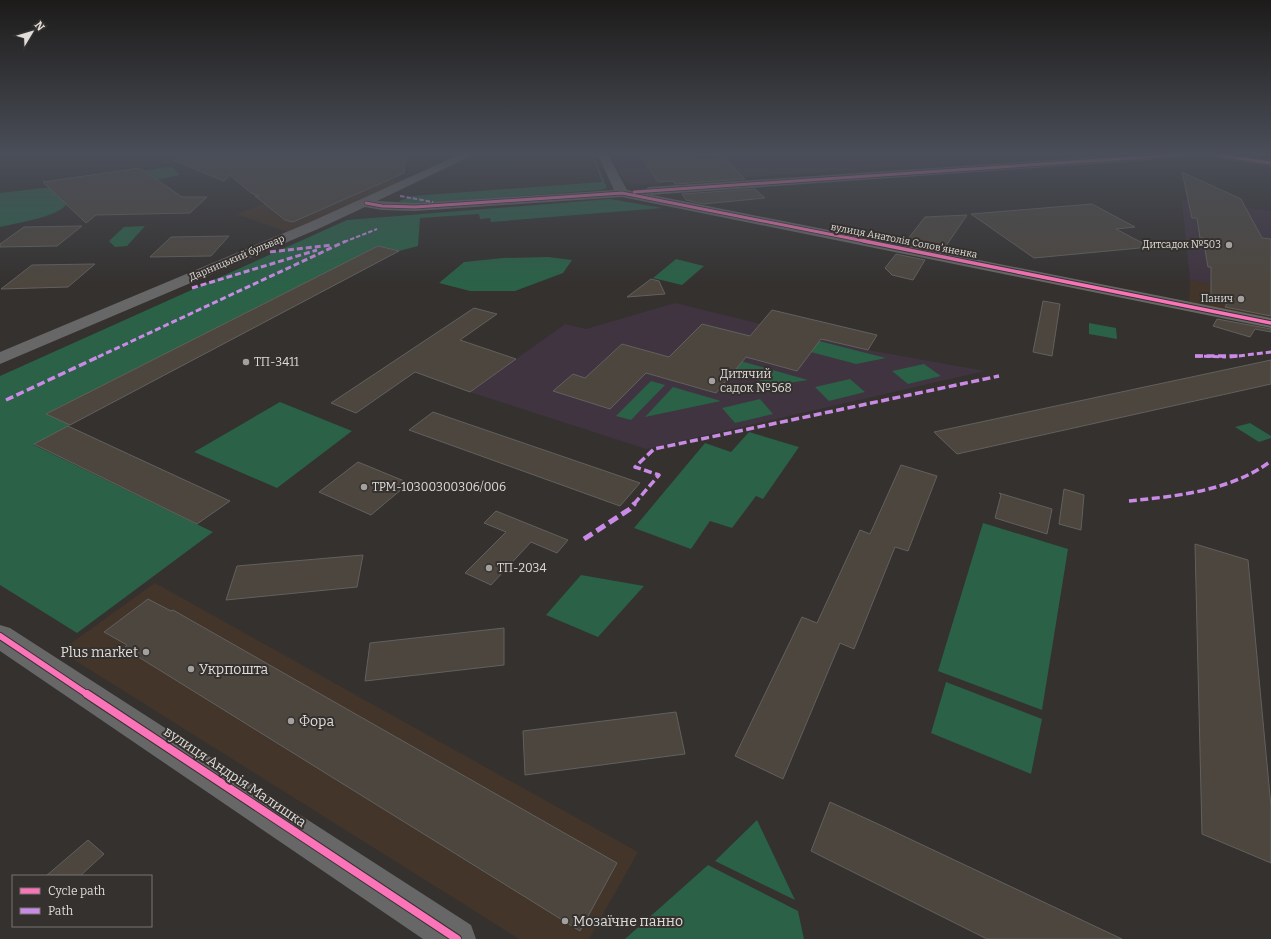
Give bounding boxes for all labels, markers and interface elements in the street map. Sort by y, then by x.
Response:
north arrow [12,12,52,52]
text: N [32,19,48,34]
street label: вулиця Анатолія Соловʼяненка [830,221,979,261]
street label: Дарницький бульвар [187,232,287,284]
place label: Дитсадок №503 [1143,239,1221,251]
marker: Дитсадок №503 [1224,240,1234,250]
place label: Панич [1201,293,1233,305]
marker: Панич [1236,294,1246,304]
place label: ТП-3411 [254,355,299,369]
marker: ТП-3411 [241,357,251,367]
place label: Дитячий садок №568 [720,367,792,395]
marker: Дитячий садок №568 [707,376,717,386]
place label: ТРМ-10300300306/006 [372,480,506,494]
marker: ТРМ-10300300306/006 [359,482,369,492]
place label: ТП-2034 [497,561,546,575]
marker: ТП-2034 [484,563,494,573]
place label: Plus market [61,644,138,661]
marker: Plus market [141,647,151,657]
place label: Укрпошта [199,661,268,678]
marker: Укрпошта [186,664,196,674]
place label: Фора [299,713,334,730]
marker: Фора [286,716,296,726]
street label: вулиця Андрія Малишка [161,723,310,831]
legend [12,875,152,927]
text: Cycle path [48,884,106,898]
text: Path [48,904,74,918]
place label: Мозаїчне панно [573,913,683,930]
marker: Мозаїчне панно [560,916,570,926]

